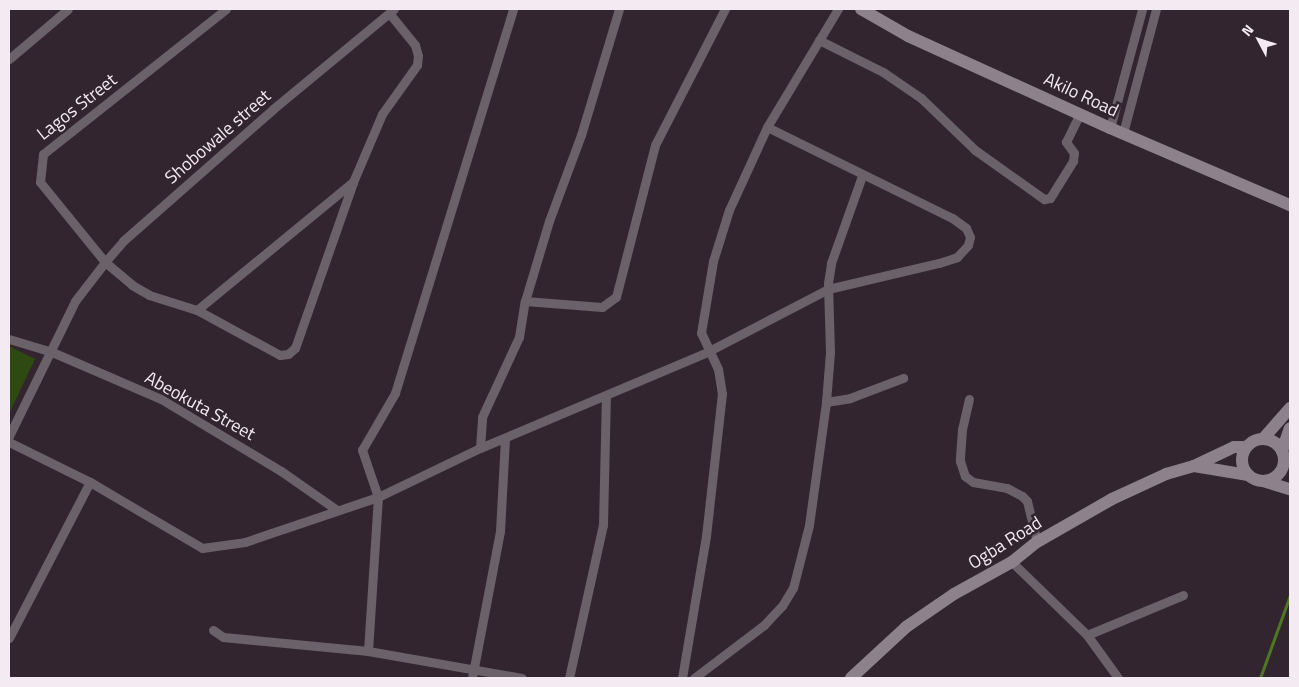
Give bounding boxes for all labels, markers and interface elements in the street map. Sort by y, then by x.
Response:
north arrow [1234,15,1284,65]
text: N [1236,20,1258,41]
street label: Akilo Road [1040,68,1122,122]
street label: Lagos Street [33,69,121,145]
street label: Shobowale street [161,85,275,189]
street label: Abeokuta Street [141,367,259,445]
street label: Ogba Road [964,512,1046,574]

